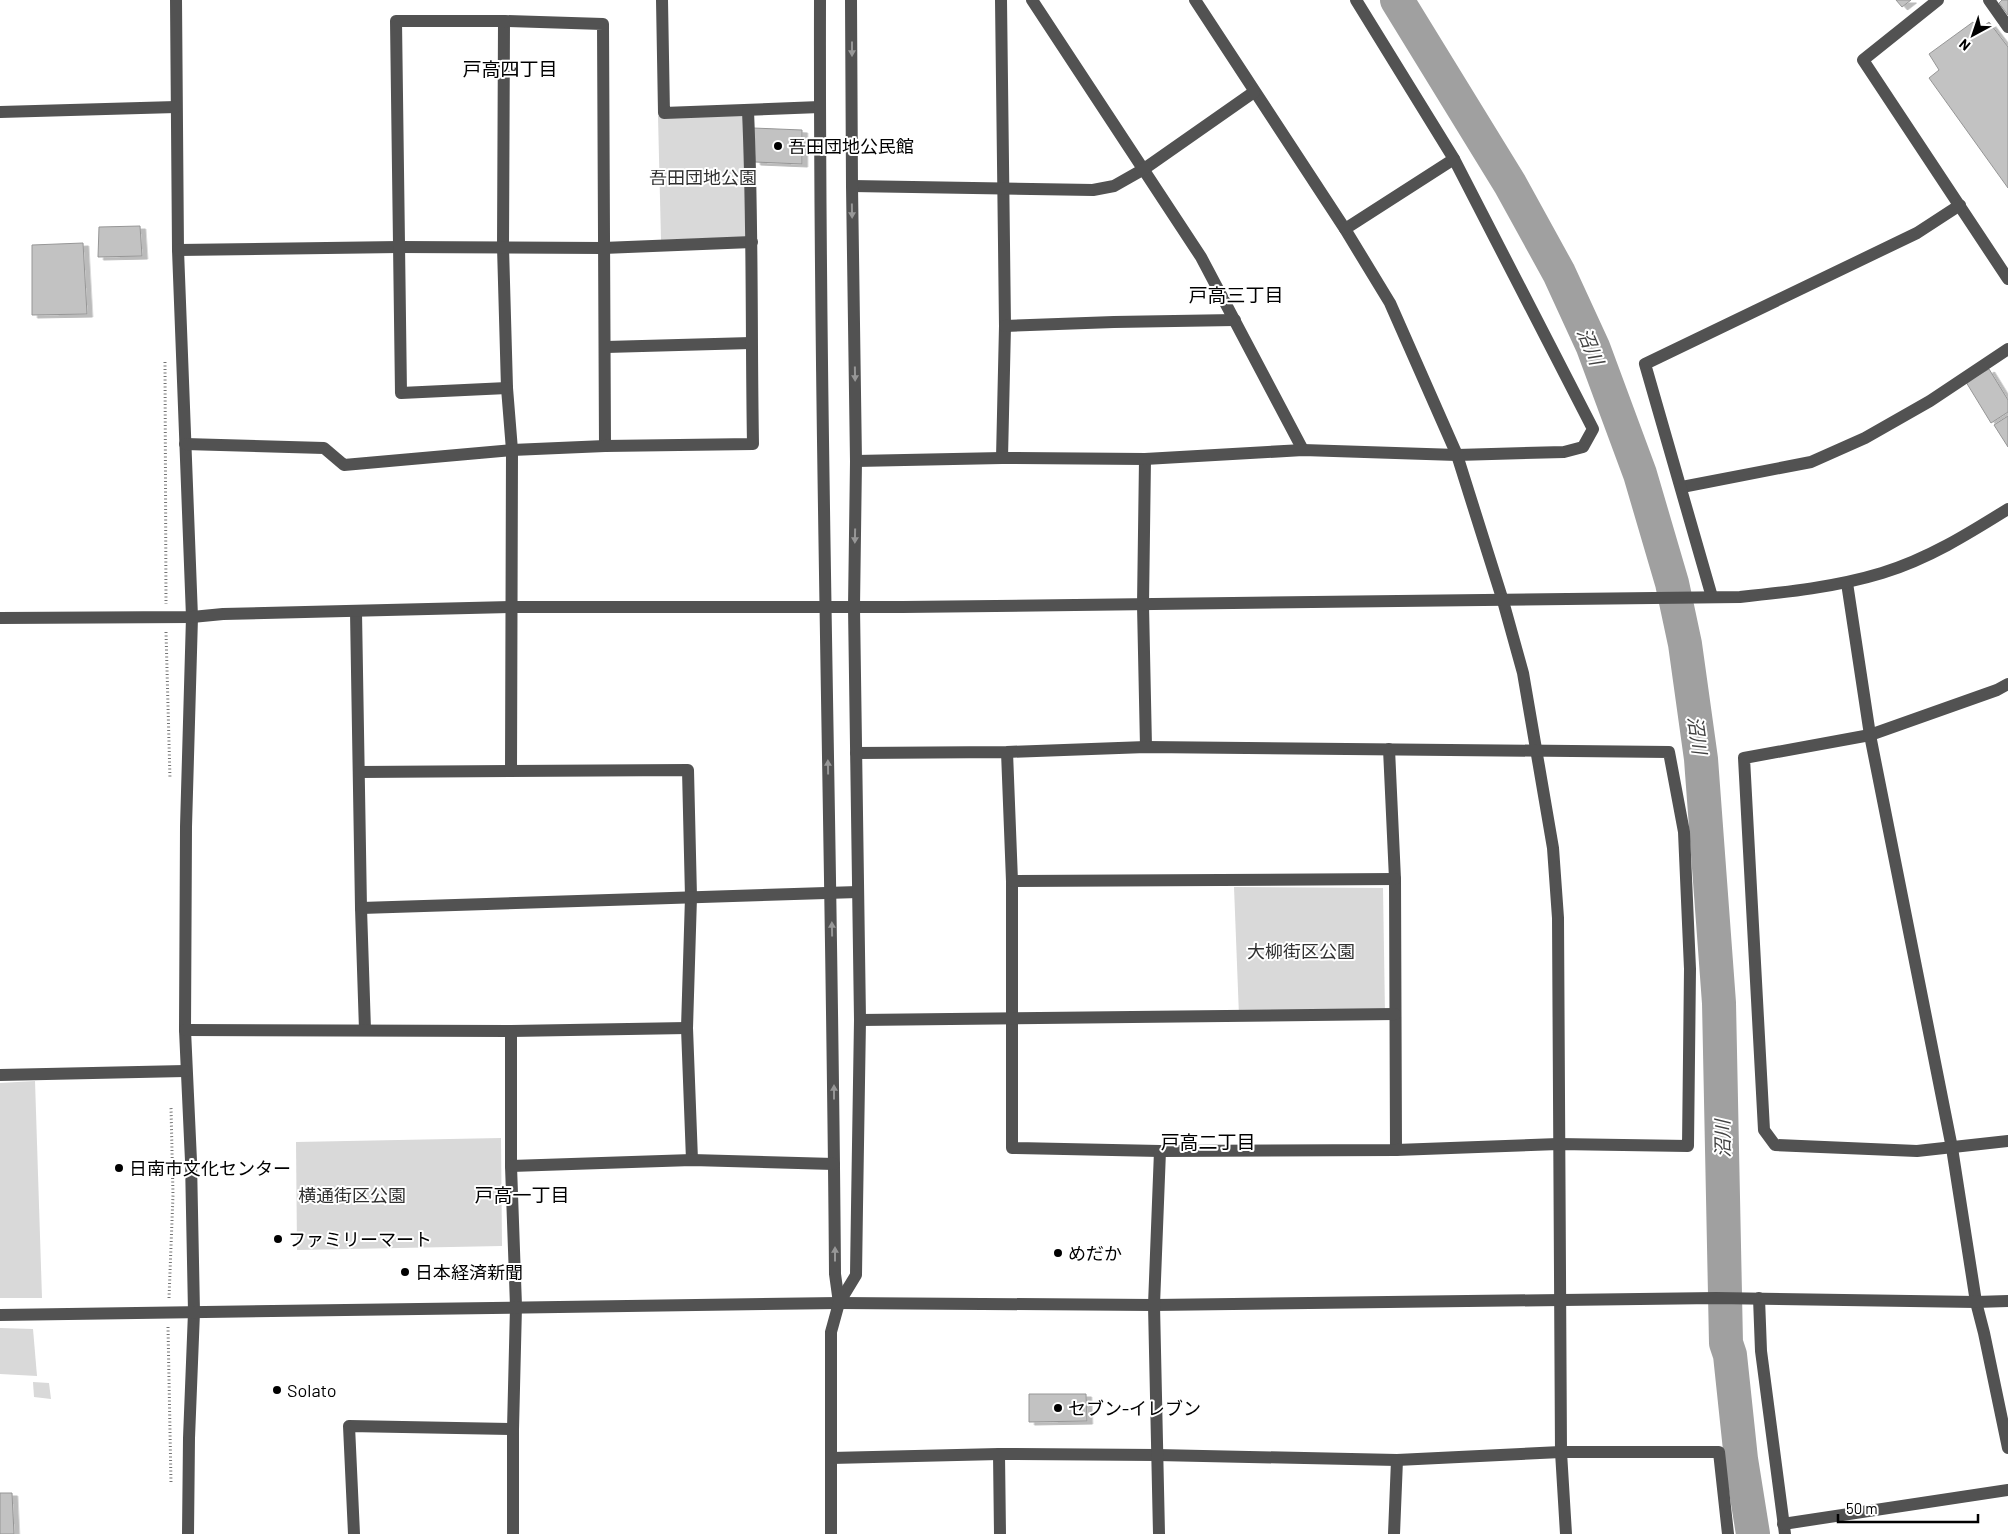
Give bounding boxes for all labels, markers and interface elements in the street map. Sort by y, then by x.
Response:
north arrow [1948,10,1998,60]
text: N [1955,36,1973,55]
one-way arrow [848,41,856,57]
district label: 戸高四丁目 [462,57,558,80]
place label: 吾田団地公民館 [788,135,914,157]
marker: 吾田団地公民館 [772,140,784,152]
park label: 吾田団地公園 [649,166,757,188]
one-way arrow [848,203,856,219]
district label: 戸高三丁目 [1188,283,1284,306]
water label: 沼川 [1573,324,1610,370]
one-way arrow [851,366,859,382]
one-way arrow [851,528,859,544]
water label: 沼川 [1684,715,1712,757]
one-way arrow [824,759,832,775]
one-way arrow [828,921,836,937]
park label: 大柳街区公園 [1247,940,1355,962]
one-way arrow [830,1084,838,1100]
water label: 沼川 [1710,1118,1734,1158]
district label: 戸高二丁目 [1160,1130,1256,1153]
place label: 日南市文化センター [129,1157,291,1179]
marker: 日南市文化センター [113,1162,125,1174]
district label: 戸高一丁目 [474,1183,570,1206]
park label: 横通街区公園 [298,1184,406,1206]
place label: ファミリーマート [288,1228,432,1250]
marker: ファミリーマート [272,1233,284,1245]
place label: めだか [1068,1242,1122,1264]
one-way arrow [831,1246,839,1262]
marker: めだか [1052,1247,1064,1259]
place label: 日本経済新聞 [415,1261,523,1283]
marker: 日本経済新聞 [399,1266,411,1278]
place label: Solato [287,1379,337,1401]
marker: Solato [271,1384,283,1396]
place label: セブン-イレブン [1068,1397,1201,1419]
marker: セブン-イレブン [1052,1402,1064,1414]
scale bar [1838,1492,1978,1524]
text: 50 m [1846,1499,1878,1517]

